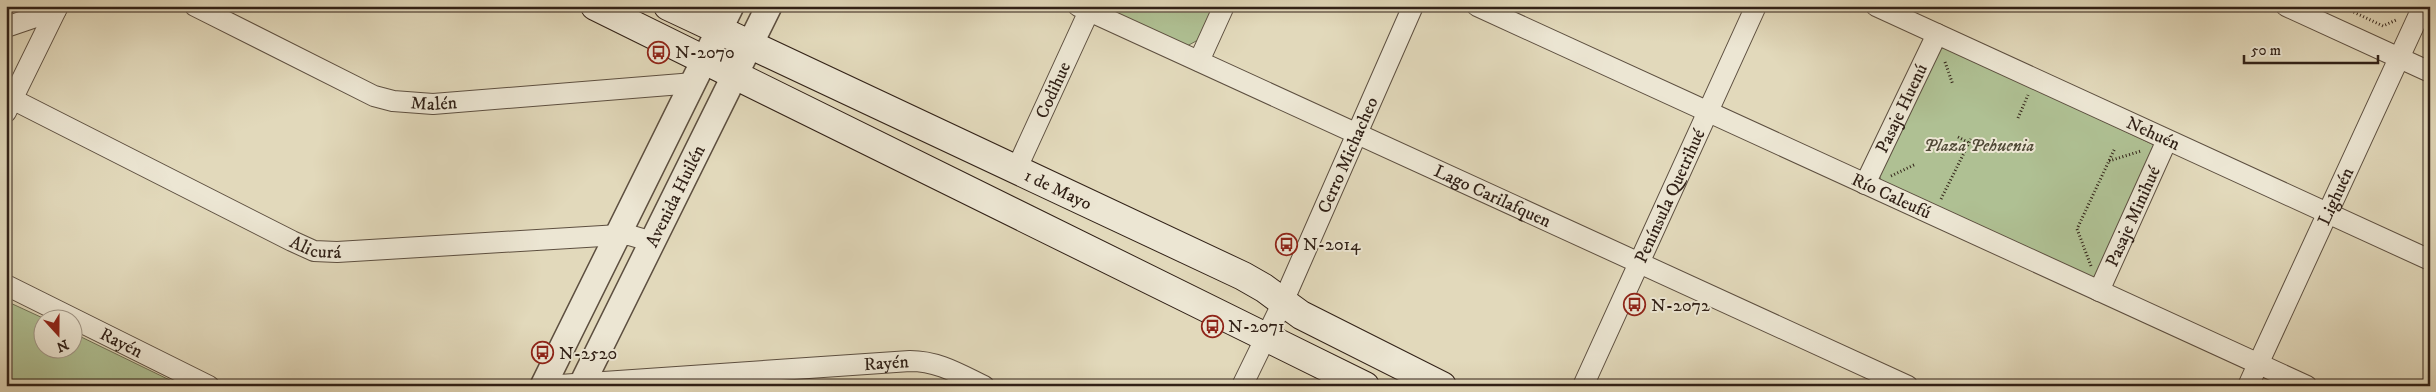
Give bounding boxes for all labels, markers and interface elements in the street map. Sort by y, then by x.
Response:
scale bar [2244,32,2377,64]
bus stop icon: N-2070 [647,40,671,64]
text: 50 m [2251,41,2281,60]
place label: N-2070 [675,42,735,64]
street label: Codihue [1031,59,1076,122]
street label: Pasaje Huenú [1871,60,1933,157]
street label: Malén [410,92,459,116]
street label: Cerro Michacheo [1313,94,1384,217]
street label: Nehuén [2122,112,2184,156]
street label: Península Quetrihué [1630,125,1711,267]
park label: Plaza Pehuenia [1924,135,2035,157]
street label: Avenida Huilén [641,141,711,251]
street label: Lago Carilafquen [1430,160,1555,233]
street label: Pasaje Minihué [2101,162,2166,270]
street label: Lighuén [2314,164,2359,229]
street label: 1 de Mayo [1020,165,1095,215]
street label: Río Caleufú [1848,169,1935,225]
street label: Alicurá [286,231,342,264]
bus stop icon: N-2014 [1275,232,1299,256]
place label: N-2014 [1303,234,1361,256]
bus stop icon: N-2072 [1623,293,1647,317]
place label: N-2072 [1651,295,1710,317]
north arrow [32,310,82,360]
bus stop icon: N-2071 [1200,314,1224,338]
place label: N-2071 [1228,316,1285,338]
street label: Rayén [96,323,147,363]
text: N [53,335,71,356]
bus stop icon: N-2520 [531,341,555,365]
place label: N-2520 [559,343,617,365]
street label: Rayén [863,351,910,376]

